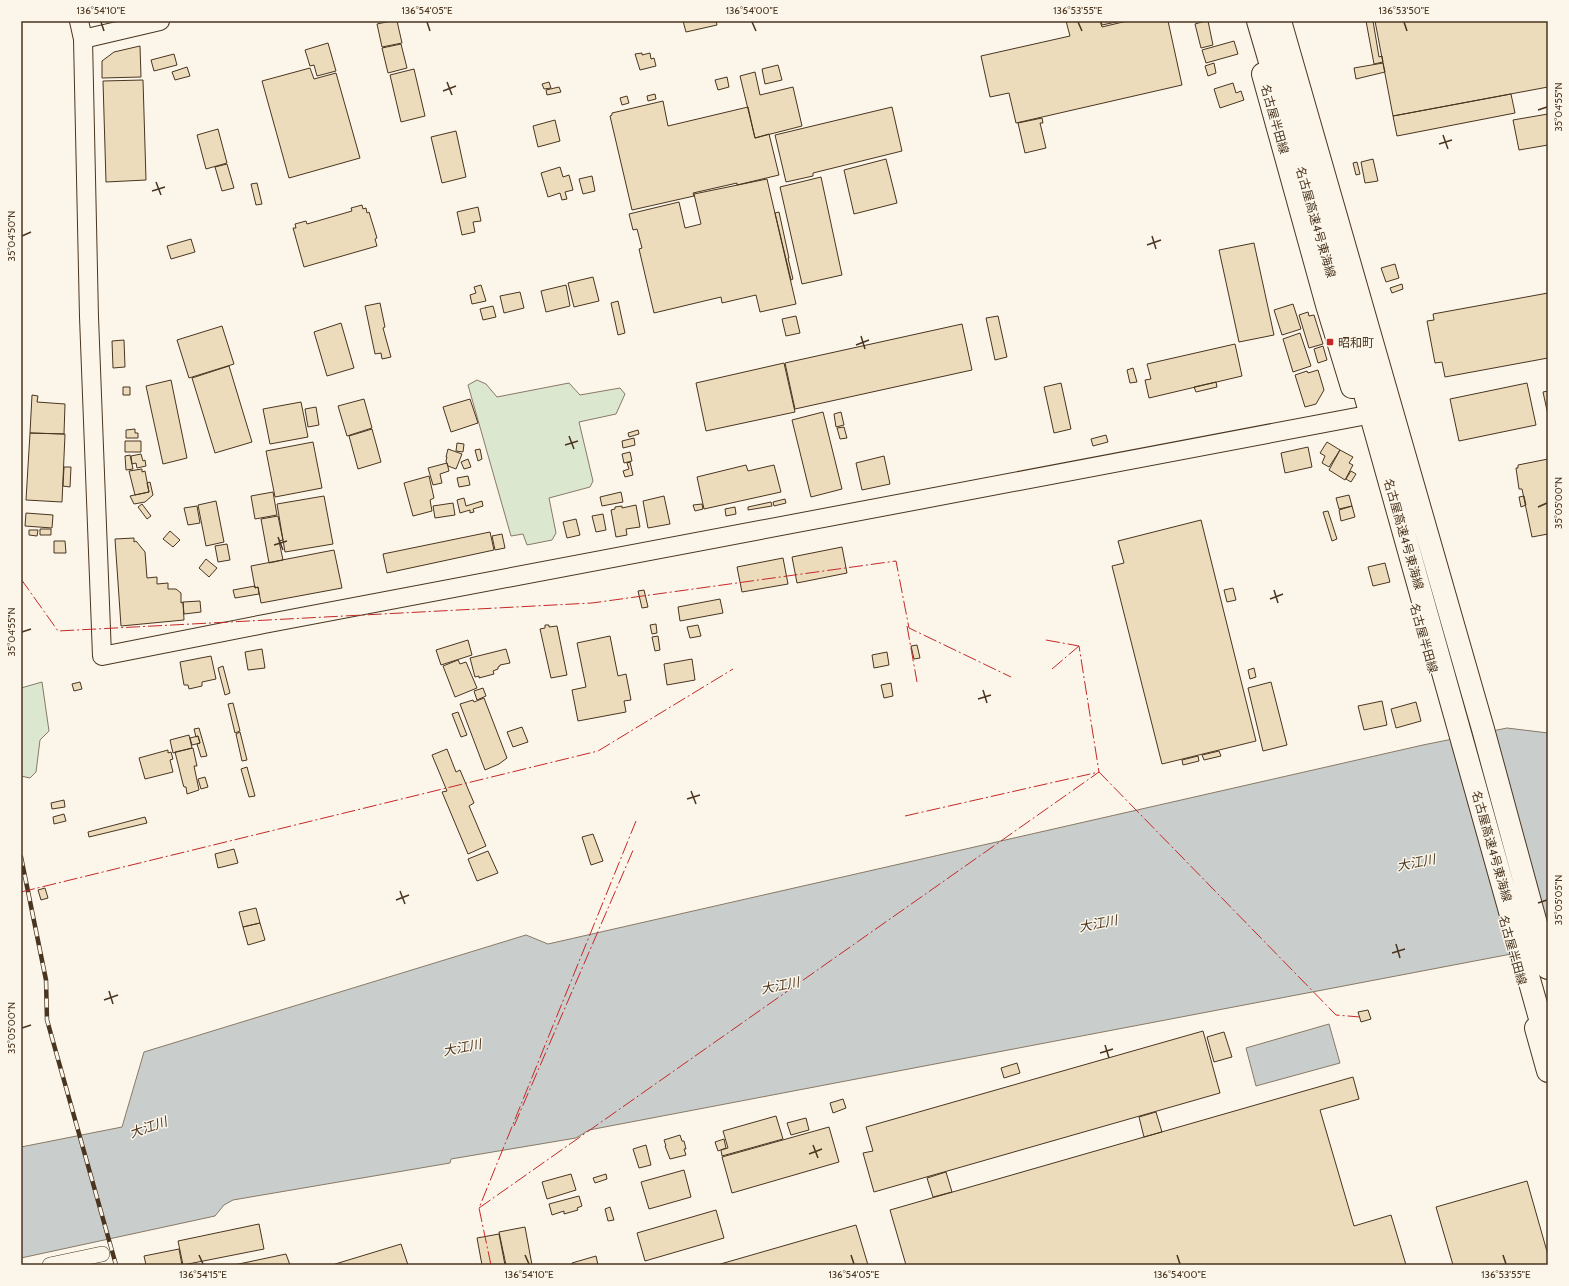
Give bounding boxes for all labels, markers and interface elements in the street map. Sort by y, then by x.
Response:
text: 136°54'10"E [77,4,126,17]
text: 136°54'05"E [401,4,453,17]
text: 136°54'00"E [726,4,779,17]
text: 136°53'55"E [1053,4,1103,17]
text: 136°53'50"E [1379,4,1430,17]
street label: 名古屋半田線 [1258,82,1292,156]
text: 35°04'55"N [1552,82,1565,132]
street label: 名古屋高速4号東海線 [1293,165,1339,279]
text: 35°04'50"N [5,211,18,261]
place label: 昭和町 [1338,335,1374,350]
marker: 昭和町 [1325,337,1335,347]
street label: 名古屋高速4号東海線 [1381,477,1427,591]
text: 35°05'00"N [1552,477,1565,529]
street label: 名古屋半田線 [1407,601,1441,675]
text: 35°04'55"N [5,607,18,657]
street label: 名古屋高速4号東海線 [1469,789,1515,903]
water label: 大江川 [1395,850,1439,874]
text: 35°05'05"N [1552,875,1565,925]
water label: 大江川 [1077,911,1121,935]
street label: 名古屋半田線 [1496,913,1530,987]
water label: 大江川 [759,973,803,997]
text: 35°05'00"N [5,1002,18,1054]
water label: 大江川 [441,1035,485,1059]
water label: 大江川 [127,1112,171,1141]
text: 136°54'15"E [179,1268,227,1281]
text: 136°54'10"E [505,1268,554,1281]
text: 136°54'05"E [828,1268,880,1281]
text: 136°54'00"E [1154,1268,1207,1281]
text: 136°53'55"E [1481,1268,1531,1281]

